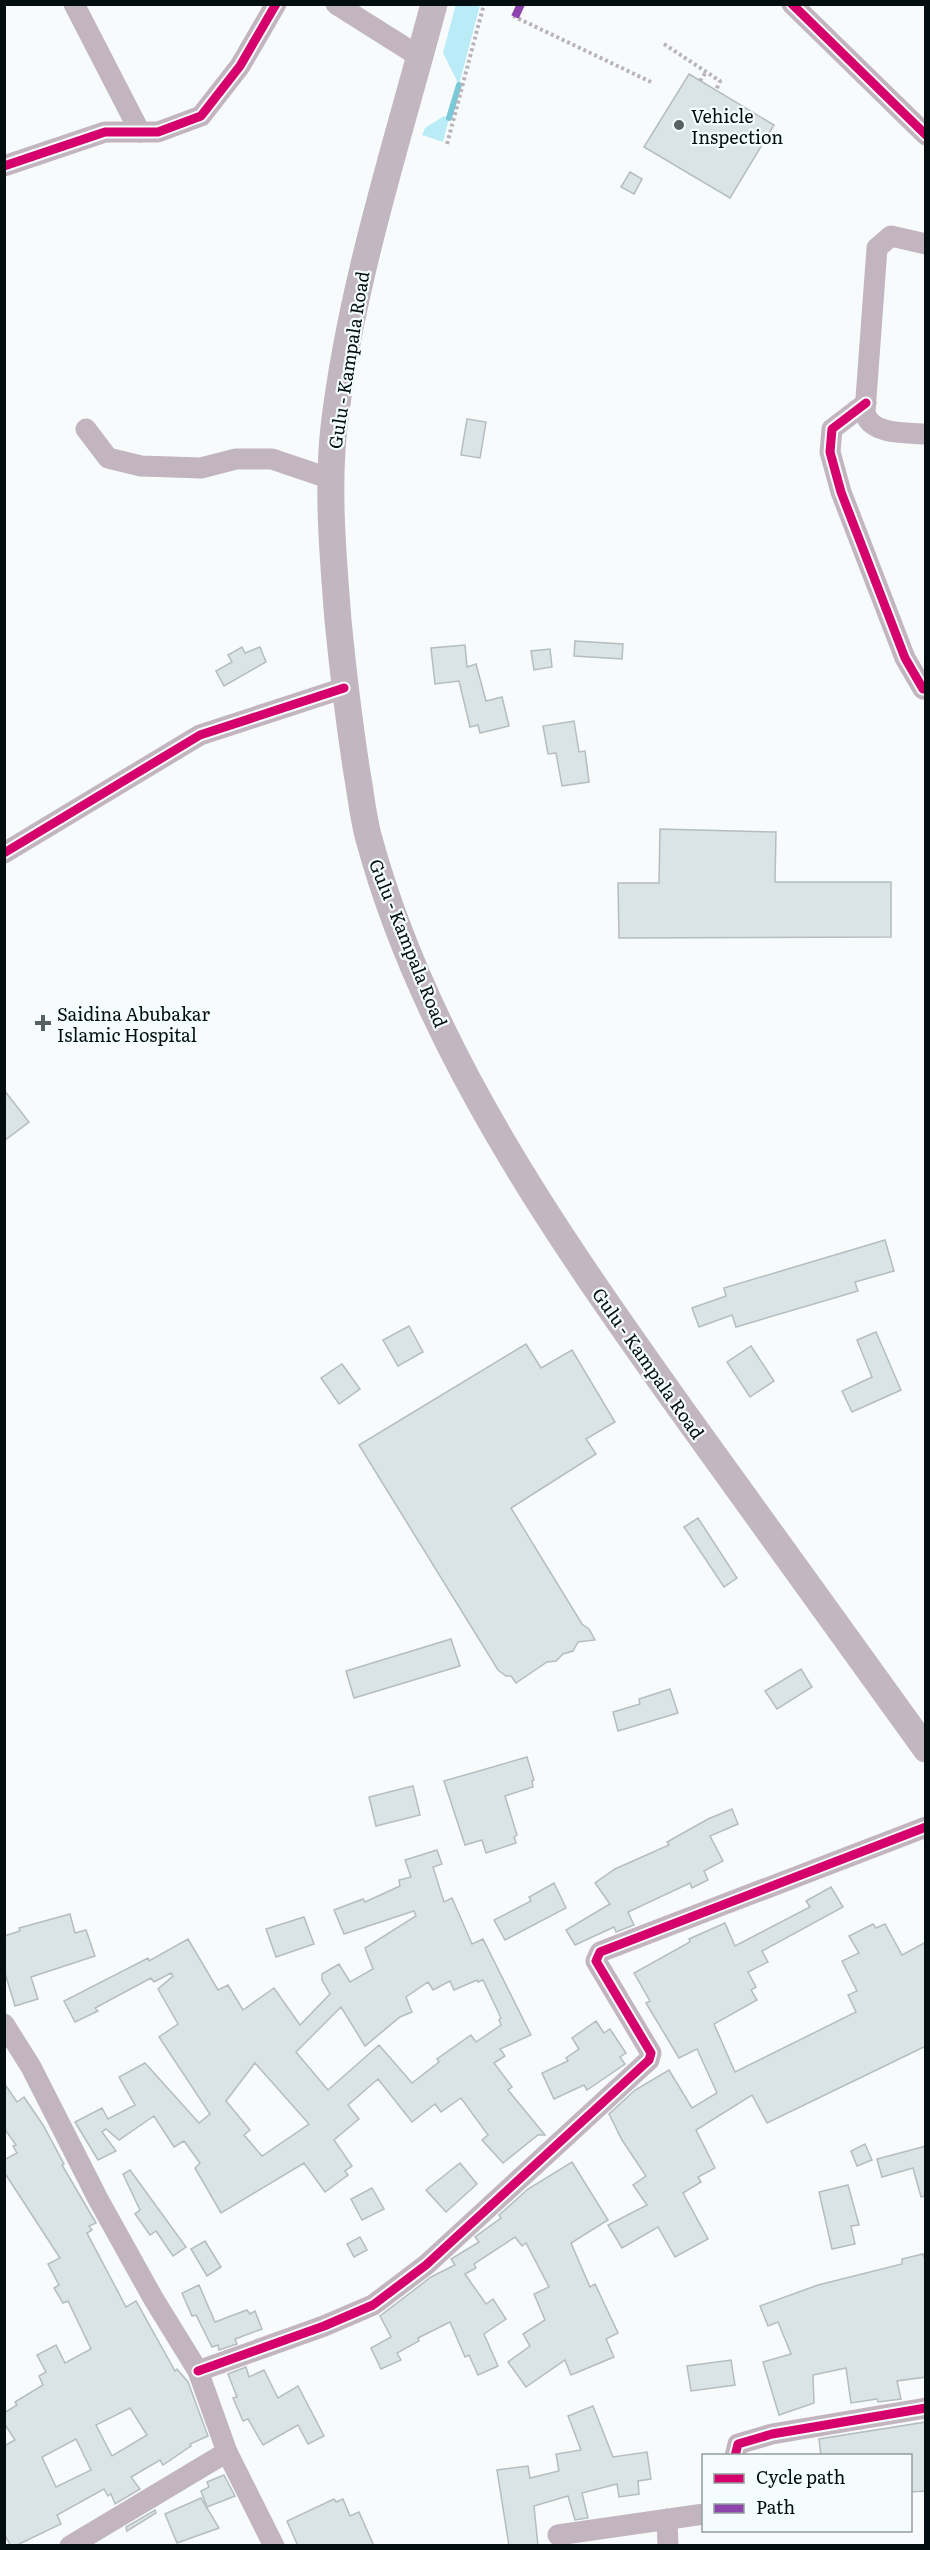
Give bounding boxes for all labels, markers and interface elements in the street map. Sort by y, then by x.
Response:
place label: Vehicle Inspection [691,102,783,150]
marker: Vehicle Inspection [672,118,686,132]
street label: Gulu - Kampala Road [321,269,375,451]
street label: Gulu - Kampala Road [363,855,455,1031]
place label: Saidina Abubakar Islamic Hospital [57,1000,210,1048]
marker: Saidina Abubakar Islamic Hospital [34,1014,52,1032]
street label: Gulu - Kampala Road [586,1282,712,1444]
legend [702,2454,912,2532]
text: Cycle path [756,2463,845,2490]
text: Path [756,2493,795,2520]

